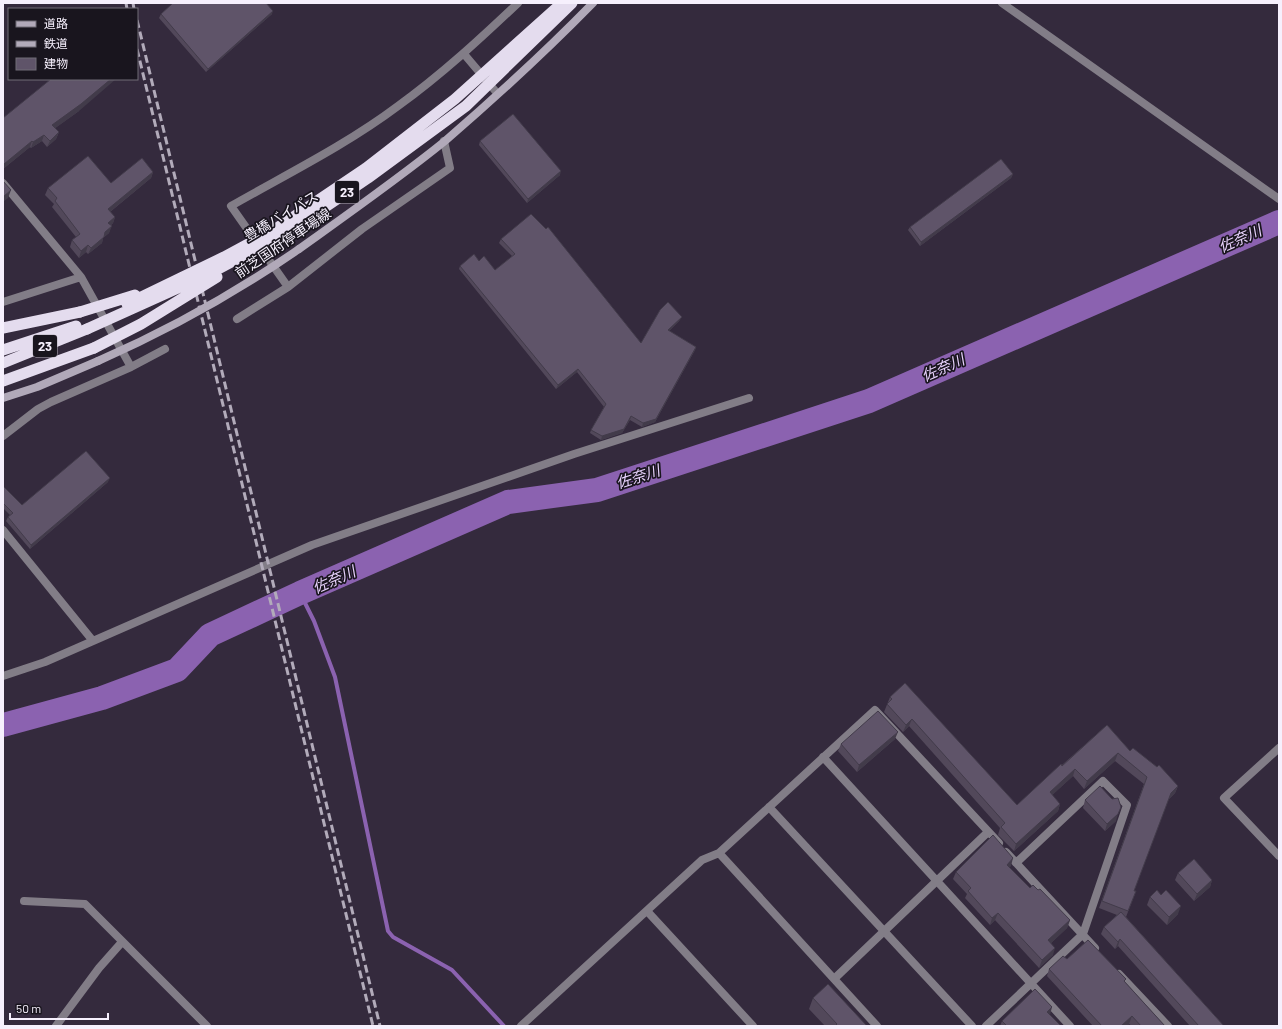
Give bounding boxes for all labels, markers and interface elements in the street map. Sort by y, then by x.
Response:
legend [8,8,138,80]
text: 道路 [44,16,68,30]
text: 鉄道 [44,36,68,50]
text: 建物 [44,56,68,70]
road number: 23 [335,181,359,203]
street label: 豊橋バイパス [240,187,321,244]
street label: 前芝国府停車場線 [232,204,334,281]
water label: 佐奈川 [1215,220,1266,255]
road number: 23 [33,335,57,357]
water label: 佐奈川 [918,349,969,384]
water label: 佐奈川 [614,460,664,492]
water label: 佐奈川 [309,561,360,596]
scale bar [10,995,108,1021]
text: 50 m [16,1001,41,1015]

